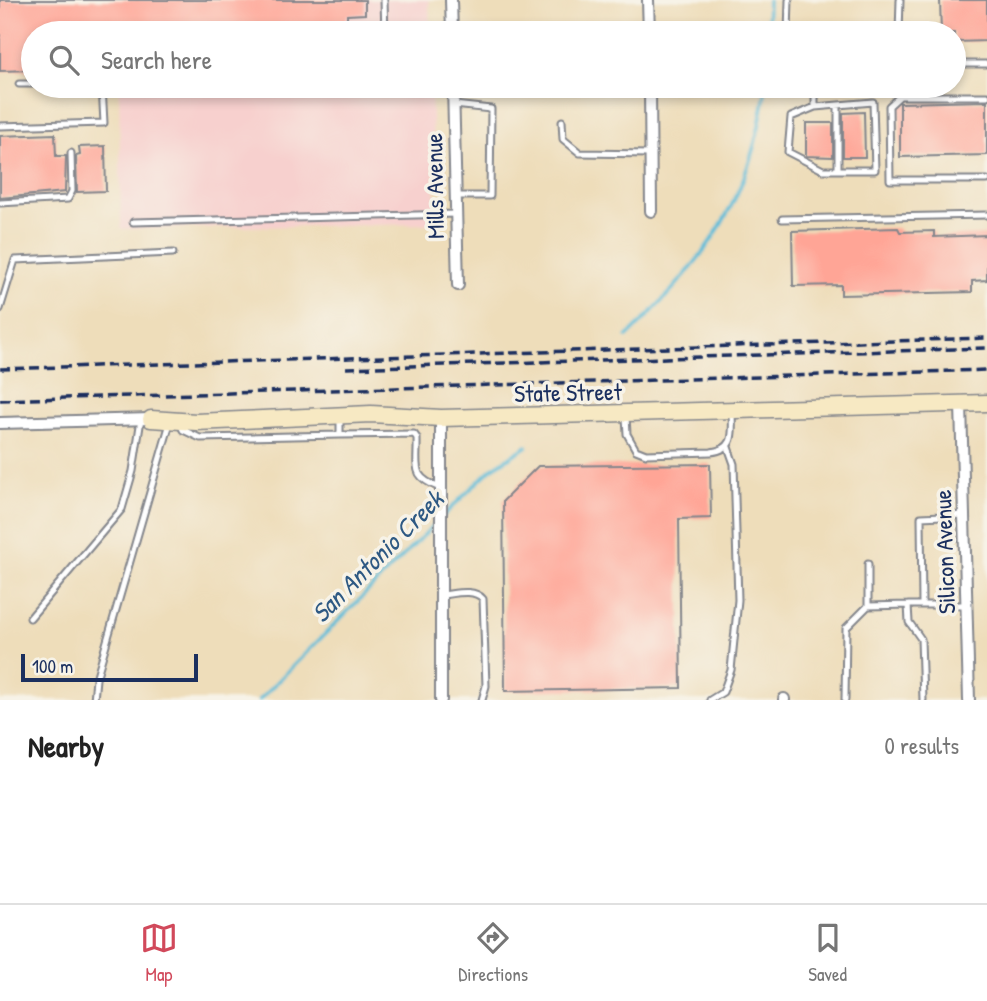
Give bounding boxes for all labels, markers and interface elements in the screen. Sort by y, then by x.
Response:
search box [21,21,966,98]
icon: search [45,41,83,79]
text: Search here [101,42,212,77]
street label: Mills Avenue [417,132,451,239]
street label: State Street [514,375,623,409]
water label: San Antonio Creek [303,481,452,630]
street label: Silicon Avenue [926,489,962,615]
scale bar [21,651,198,683]
text: 100 m [32,653,73,679]
text: Nearby [28,726,104,766]
text: 0 results [884,730,959,761]
tab: Map [140,919,178,987]
tab: Directions [458,919,528,987]
tab: Saved [808,919,847,987]

